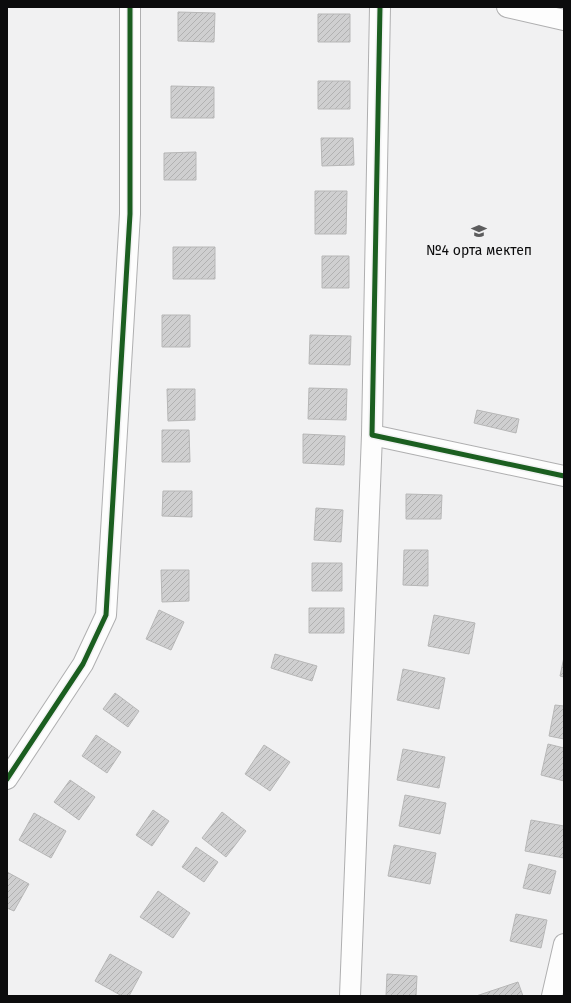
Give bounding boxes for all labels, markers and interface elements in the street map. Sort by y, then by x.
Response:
school or university icon: №4 орта мектеп [470,222,488,240]
place label: №4 орта мектеп [426,242,532,259]

